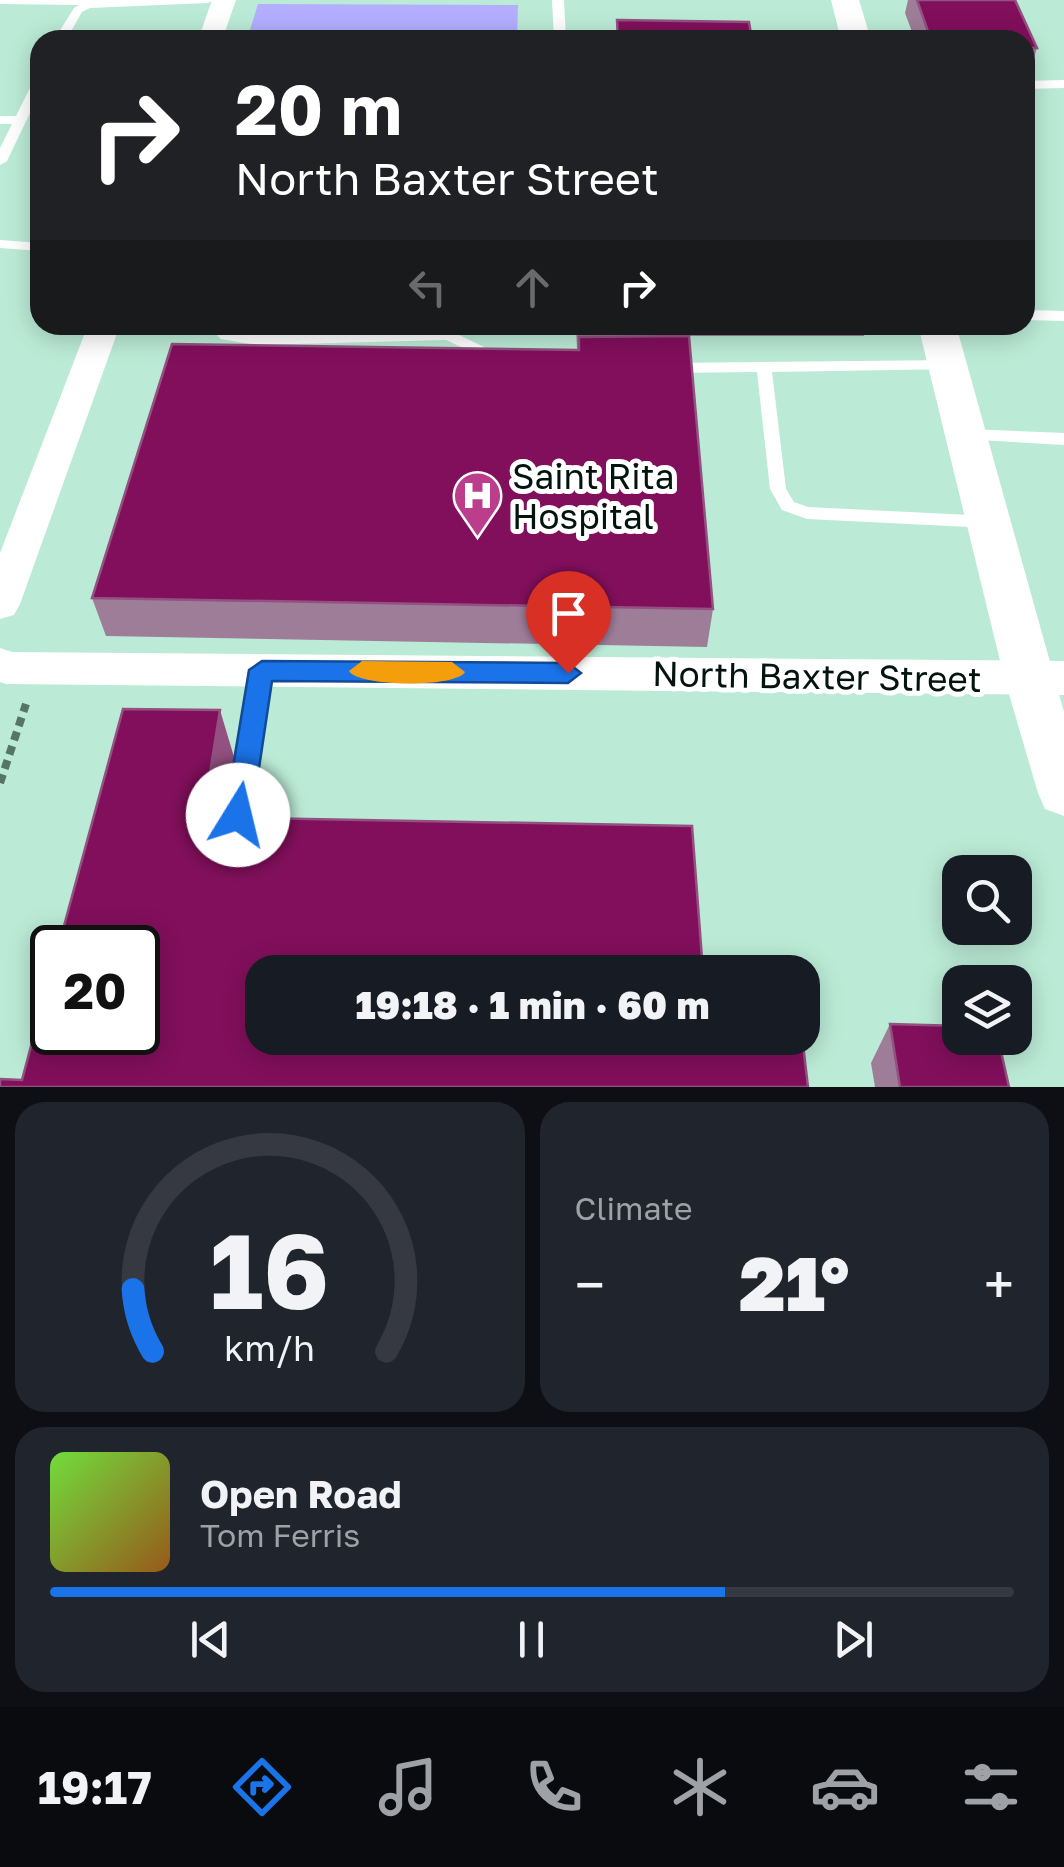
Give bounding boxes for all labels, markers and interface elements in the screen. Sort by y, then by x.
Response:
text: 20 m [235,66,402,150]
icon: right [70,70,200,200]
text: North Baxter Street [235,151,659,205]
icon: left [400,260,455,315]
icon: ahead [505,260,560,315]
icon: right [610,260,665,315]
place label: Saint Rita Hospital [512,455,674,537]
hospital icon: Saint Rita Hospital [451,470,503,538]
pin [526,571,611,674]
icon: arrive [541,586,596,641]
street label: North Baxter Street [652,652,982,700]
position arrow [186,763,290,867]
map controls [942,855,1032,1055]
button: search [942,855,1032,945]
speed limit sign: 20 [30,925,160,1055]
button: layers [942,965,1032,1055]
text: 19:18 · 1 min · 60 m [355,982,710,1027]
text: Climate [575,1189,693,1227]
text: 16 [210,1207,330,1332]
text: 21° [739,1237,849,1328]
text: − [575,1251,605,1317]
text: + [984,1251,1014,1317]
text: km/h [224,1326,315,1369]
text: Open Road [200,1471,402,1516]
text: Tom Ferris [200,1516,360,1554]
icon: previous [183,1612,238,1667]
icon: pause [504,1612,559,1667]
icon: next [826,1612,881,1667]
icon: directions [227,1752,297,1822]
icon: music [373,1752,443,1822]
icon: phone [519,1752,589,1822]
icon: climate [665,1752,735,1822]
icon: car [810,1752,880,1822]
icon: filters [956,1752,1026,1822]
text: 19:17 [38,1760,152,1814]

